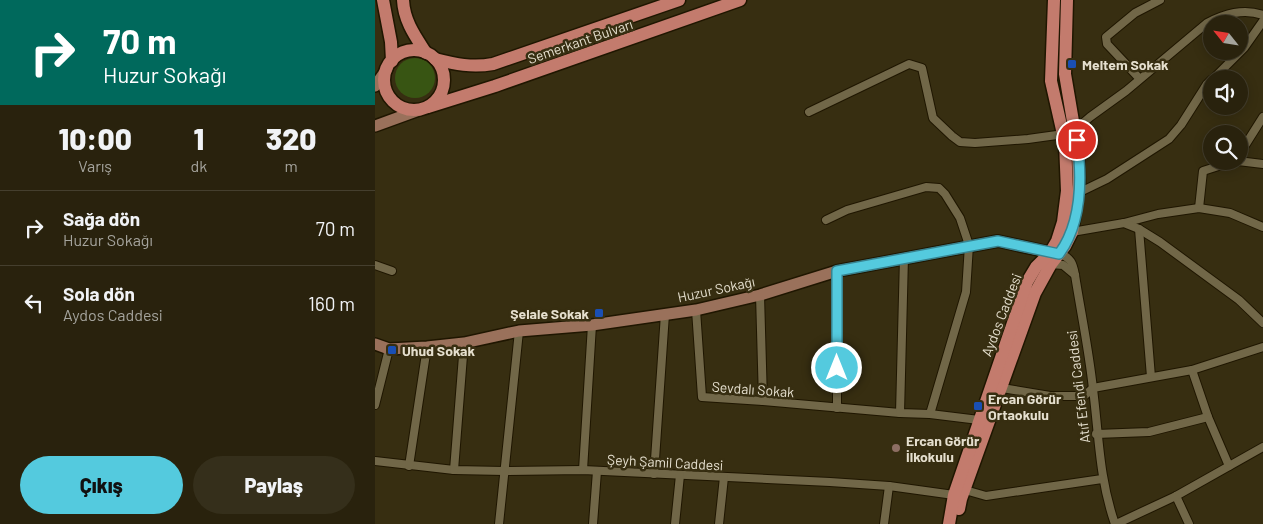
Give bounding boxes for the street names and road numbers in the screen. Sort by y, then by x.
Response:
street label: Semerkant Bulvarı [525,15,635,67]
street label: Aydos Caddesi [977,271,1025,359]
street label: Huzur Sokağı [676,273,756,305]
street label: Atıf Efendi Caddesi [1063,330,1093,444]
street label: Sevdalı Sokak [711,378,795,400]
street label: Şeyh Şamil Caddesi [607,450,723,474]

